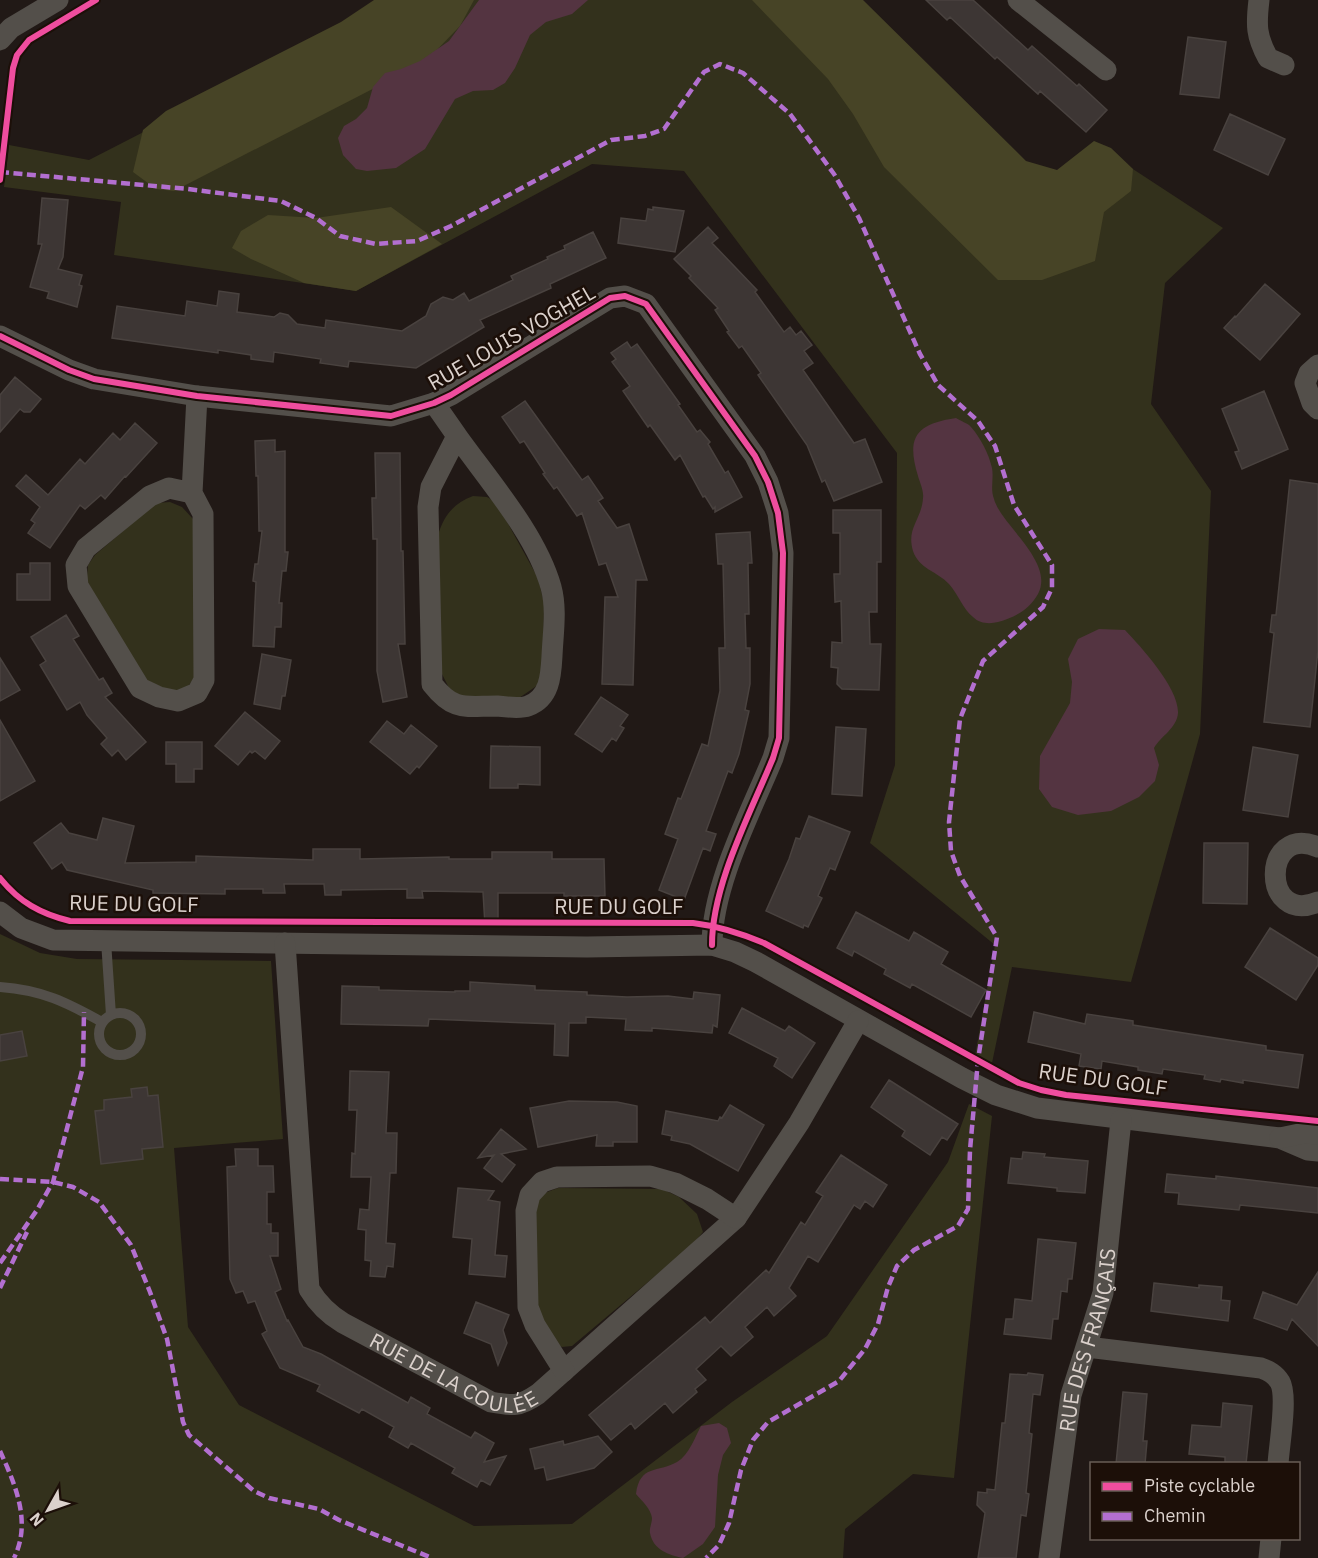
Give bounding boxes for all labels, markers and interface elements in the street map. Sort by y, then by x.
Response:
street label: RUE LOUIS VOGHEL [422,278,600,396]
street label: RUE DU GOLF [69,888,199,918]
street label: RUE DU GOLF [554,892,684,920]
street label: RUE DU GOLF [1037,1056,1169,1102]
street label: RUE DES FRANÇAIS [1052,1247,1122,1433]
street label: RUE DE LA COULÉE [365,1326,543,1419]
legend [1090,1462,1300,1540]
text: Piste cyclable [1144,1474,1255,1497]
north arrow [18,1480,78,1540]
text: Chemin [1144,1504,1206,1527]
text: N [25,1509,48,1531]

